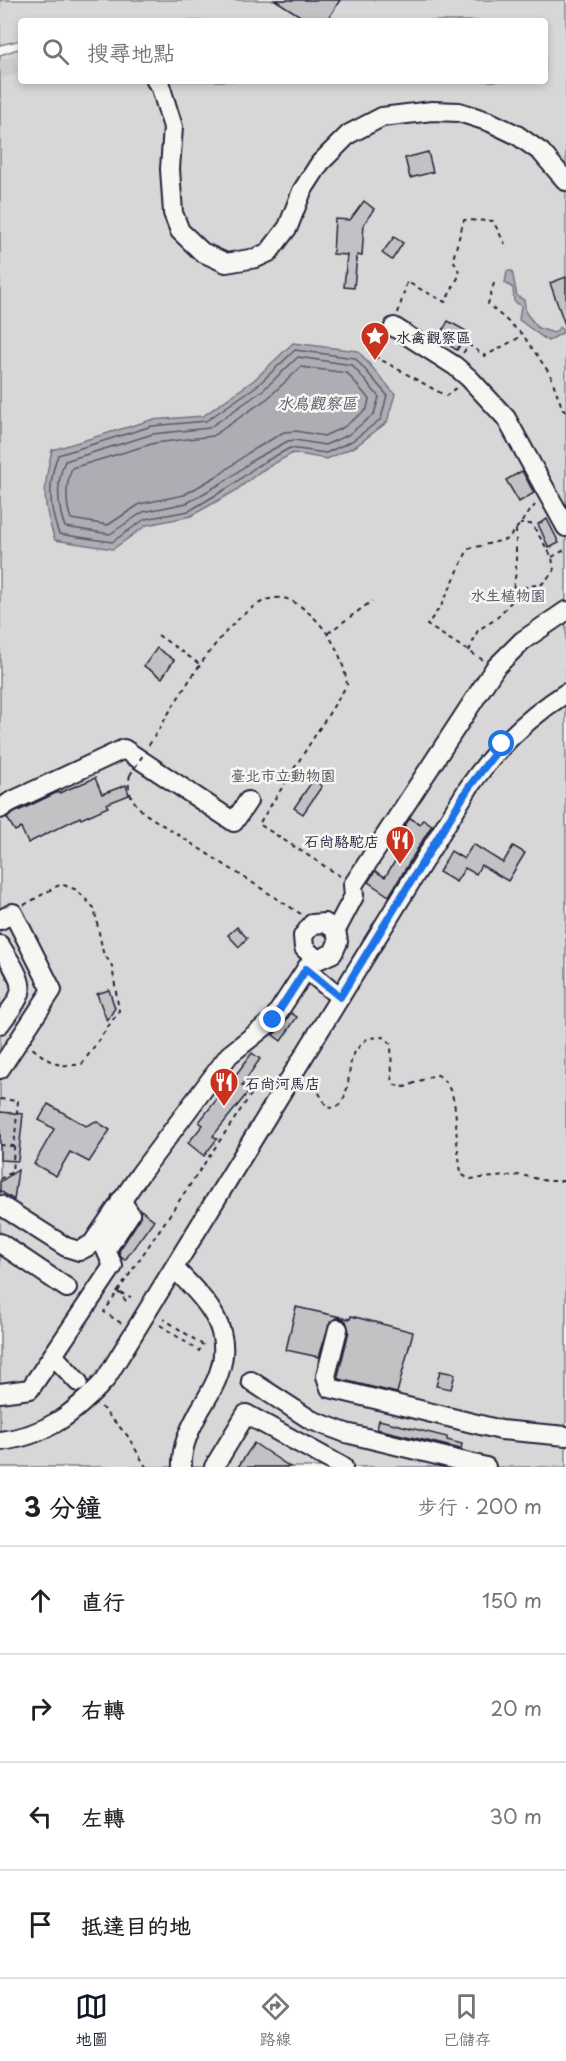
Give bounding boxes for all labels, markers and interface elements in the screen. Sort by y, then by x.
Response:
search box [18,18,548,84]
icon: search [39,35,72,68]
text: 搜尋地點 [87,35,175,68]
place icon: 水禽觀察區 [359,320,391,362]
place label: 水禽觀察區 [396,325,471,348]
water label: 水鳥觀察區 [277,390,358,414]
park label: 水生植物園 [470,583,546,606]
route start [488,730,514,756]
park label: 臺北市立動物園 [230,763,336,786]
restaurant icon: 石尚駱駝店 [384,824,416,866]
place label: 石尚駱駝店 [304,829,379,852]
route end [259,1006,285,1032]
restaurant icon: 石尚河馬店 [208,1066,240,1108]
place label: 石尚河馬店 [245,1071,320,1094]
text: 3 分鐘 [24,1487,101,1526]
text: 步行 · 200 m [418,1491,542,1521]
icon: ahead [24,1584,57,1617]
text: 直行 [81,1584,125,1617]
text: 150 m [482,1585,542,1615]
icon: right [24,1692,57,1725]
text: 右轉 [81,1692,125,1725]
text: 20 m [490,1693,542,1723]
icon: left [24,1800,57,1833]
text: 左轉 [81,1800,125,1833]
text: 30 m [489,1801,542,1831]
icon: arrive [24,1908,57,1941]
text: 抵達目的地 [81,1908,191,1941]
tab: 地圖 [75,1990,108,2050]
tab: 路線 [259,1990,292,2050]
tab: 已儲存 [443,1990,491,2050]

